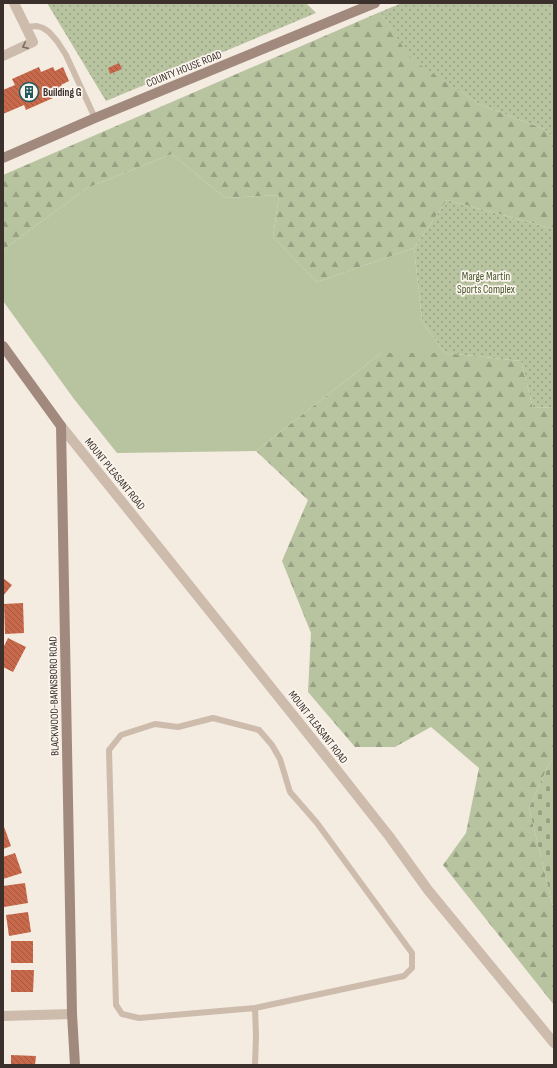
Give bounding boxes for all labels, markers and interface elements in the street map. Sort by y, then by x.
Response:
one-way arrow [22,41,30,49]
street label: COUNTY HOUSE ROAD [144,48,224,90]
building icon: Building G [18,81,40,103]
place label: Building G [43,86,82,99]
park label: Marge Martin Sports Complex [457,270,515,296]
street label: MOUNT PLEASANT ROAD [82,435,148,513]
street label: BLACKWOOD-BARNSBORO ROAD [46,636,62,756]
street label: MOUNT PLEASANT ROAD [286,688,350,766]

